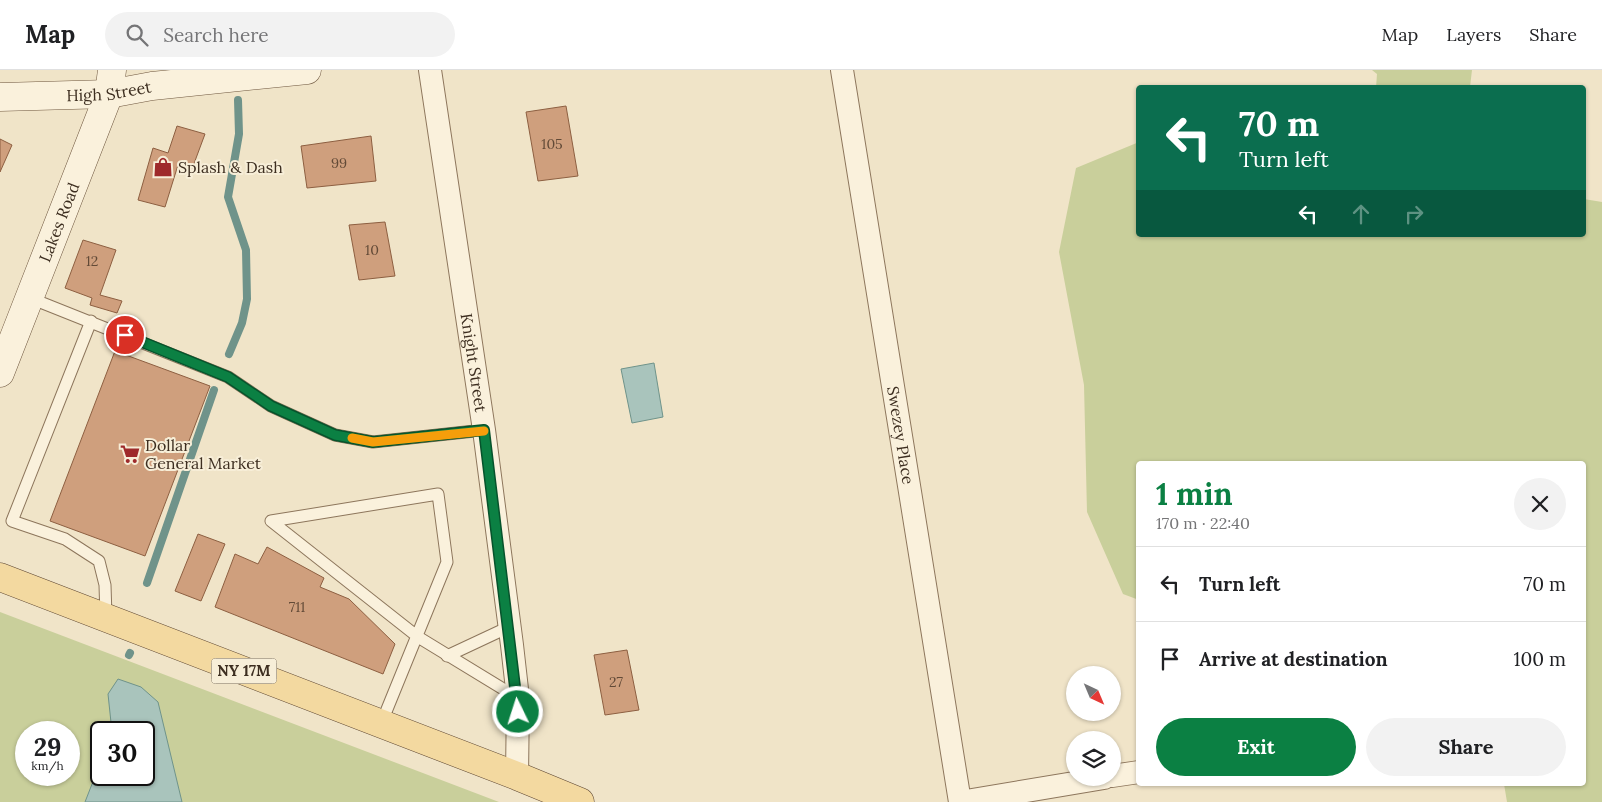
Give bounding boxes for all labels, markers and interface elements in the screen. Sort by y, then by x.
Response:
search box [105,12,455,57]
text: Map [25,19,75,50]
icon: search [123,21,151,49]
text: Search here [163,23,269,47]
text: Map [1382,23,1418,46]
text: Layers [1446,23,1501,46]
text: Share [1529,23,1577,46]
street label: High Street [66,76,154,105]
text: 70 m [1239,101,1319,146]
icon: left [1156,105,1221,170]
house number: 105 [541,135,563,153]
text: Turn left [1239,145,1329,173]
house number: 99 [331,154,347,172]
shop icon: Splash & Dash [152,156,174,178]
place label: Splash & Dash [178,157,283,177]
street label: Lakes Road [34,179,84,265]
icon: left [1294,200,1322,228]
icon: ahead [1347,200,1375,228]
icon: right [1400,200,1428,228]
house number: 10 [365,241,379,259]
house number: 12 [86,252,98,270]
street label: Knight Street [457,312,491,414]
pin [104,314,146,356]
icon: arrive [111,321,139,349]
street label: Swezey Place [883,385,919,486]
place label: Dollar General Market [145,435,262,473]
supermarket icon: Dollar General Market [119,443,141,465]
text: 1 min [1156,475,1233,513]
button: close [1514,478,1566,530]
text: 170 m · 22:40 [1156,513,1250,533]
icon: left [1156,570,1184,598]
text: Turn left [1199,572,1280,596]
text: 70 m [1523,572,1566,596]
house number: 711 [289,598,305,616]
icon: arrive [1156,645,1184,673]
text: Arrive at destination [1199,647,1388,671]
text: 100 m [1514,647,1566,671]
road number: NY 17M [212,658,276,684]
north arrow [1066,666,1121,721]
map controls [1066,666,1121,786]
house number: 27 [609,673,624,691]
position arrow [491,685,543,737]
button: Exit [1156,718,1356,776]
button: Share [1366,718,1566,776]
speed limit sign: 30 [90,721,155,786]
text: 29 [34,731,61,763]
button: layers [1066,731,1121,786]
text: km/h [31,758,64,773]

